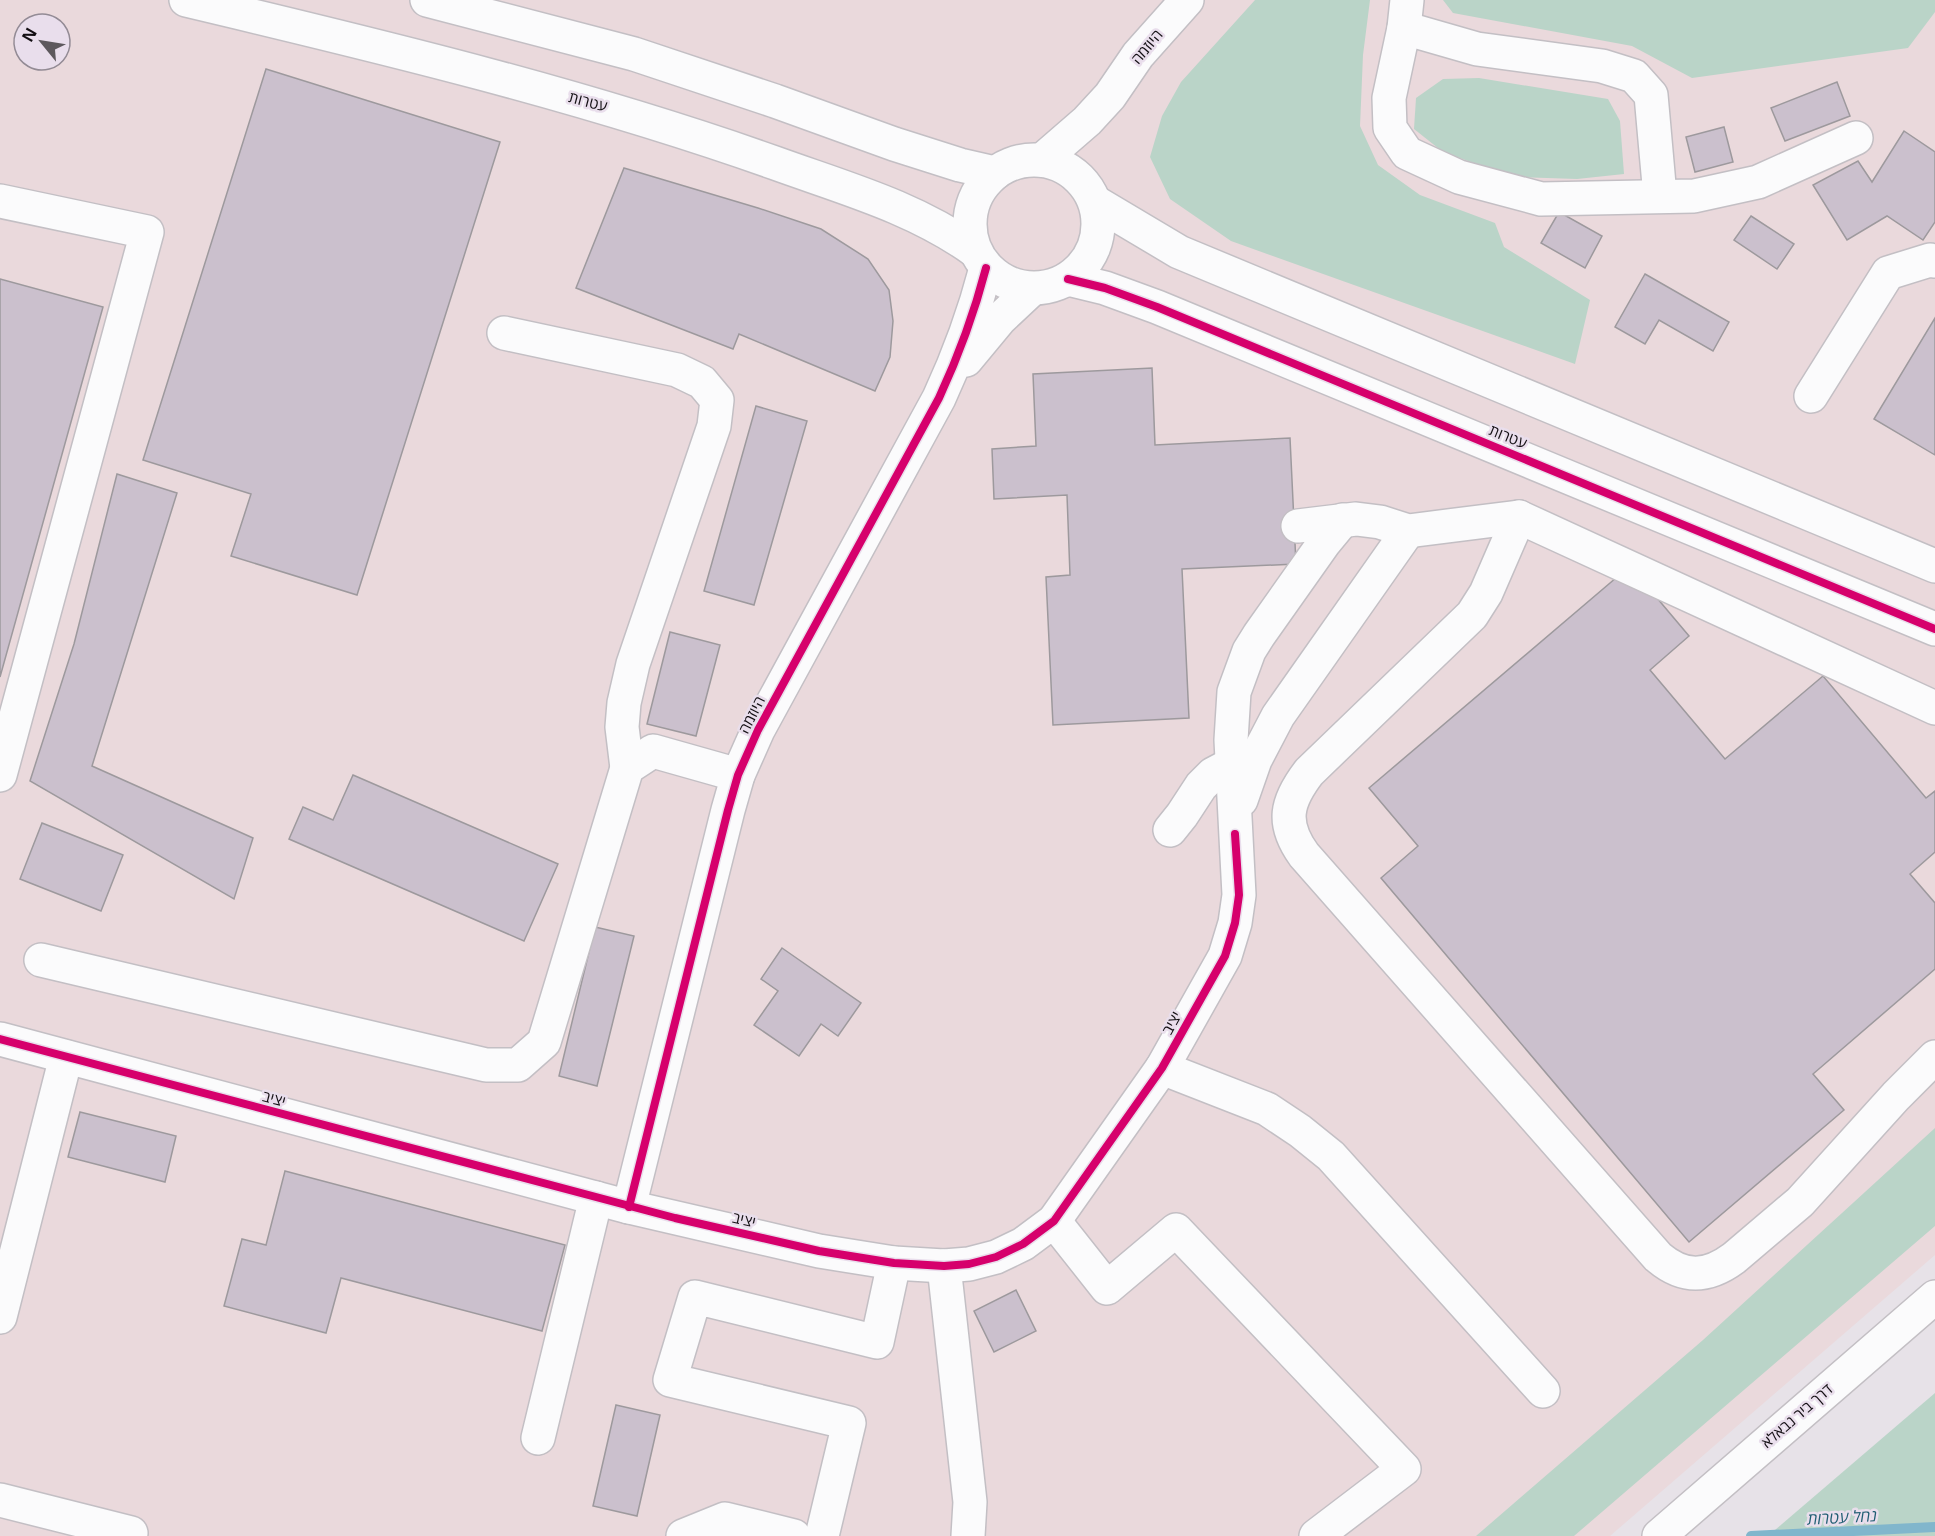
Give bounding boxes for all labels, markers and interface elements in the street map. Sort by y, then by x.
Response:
north arrow [12,12,72,72]
text: N [16,23,42,46]
street label: היוזמה [1126,25,1167,68]
street label: עטרות [567,86,610,116]
street label: עטרות [1487,419,1530,453]
street label: היוזמה [733,692,769,737]
street label: יציב [1157,1007,1186,1038]
street label: יציב [260,1085,288,1111]
street label: יציב [731,1207,758,1231]
street label: דרך ביר נבאלא [1756,1378,1837,1452]
water label: נחל עטרות [1806,1504,1878,1530]

